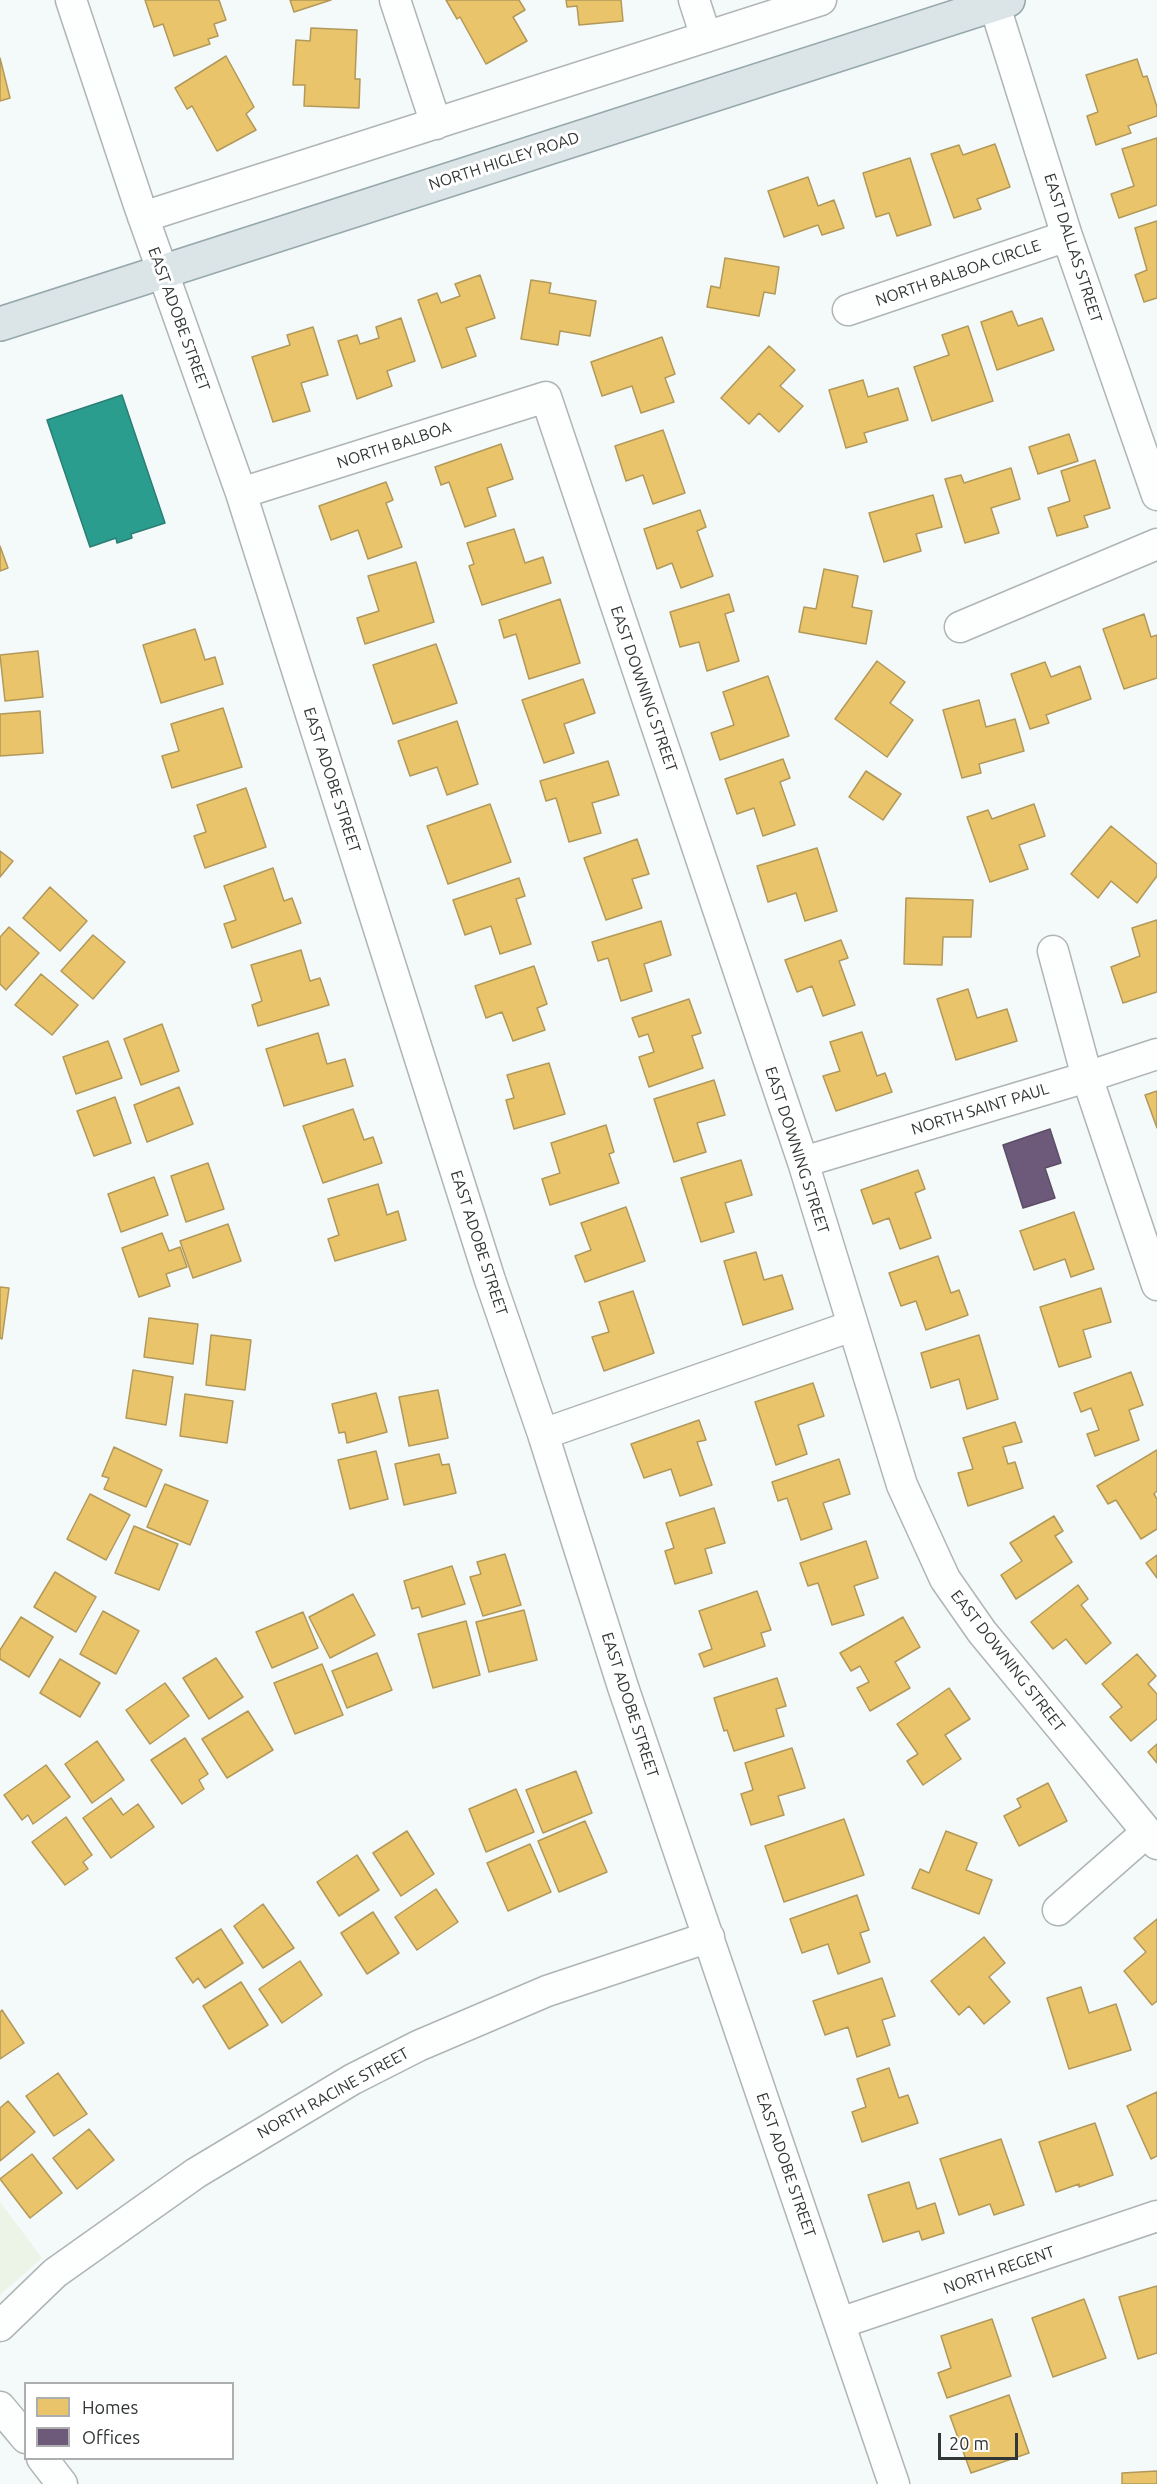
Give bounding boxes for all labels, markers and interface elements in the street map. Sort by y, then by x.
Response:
street label: NORTH HIGLEY ROAD [426,128,582,194]
street label: EAST DALLAS STREET [1040,171,1106,325]
street label: NORTH BALBOA CIRCLE [873,236,1043,310]
street label: EAST ADOBE STREET [144,244,214,394]
street label: NORTH BALBOA [334,417,454,473]
street label: EAST DOWNING STREET [607,603,681,775]
street label: EAST ADOBE STREET [299,705,365,855]
street label: EAST DOWNING STREET [761,1064,833,1236]
street label: NORTH SAINT PAUL [909,1079,1051,1139]
street label: EAST ADOBE STREET [446,1168,512,1318]
street label: EAST DOWNING STREET [947,1586,1069,1736]
street label: EAST ADOBE STREET [597,1630,663,1780]
street label: NORTH RACINE STREET [254,2043,412,2143]
street label: EAST ADOBE STREET [752,2090,820,2240]
street label: NORTH REGENT [941,2242,1057,2298]
legend [24,2382,234,2460]
text: Homes [82,2397,138,2417]
scale bar [941,2421,1020,2459]
text: Offices [82,2427,140,2447]
text: 20 m [949,2433,989,2453]

